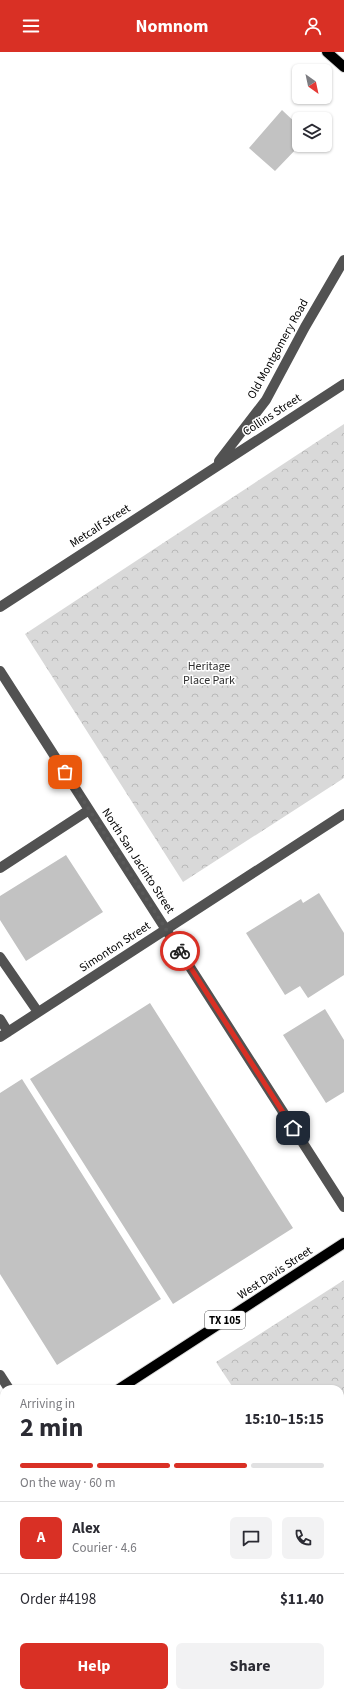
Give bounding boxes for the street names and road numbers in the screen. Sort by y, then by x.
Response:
street label: Old Montgomery Road [243,296,313,402]
street label: Collins Street [239,390,305,440]
street label: Metcalf Street [66,500,134,552]
street label: North San Jacinto Street [98,805,178,917]
street label: Simonton Street [76,918,154,976]
street label: West Davis Street [234,1242,316,1304]
road number: TX 105 [205,1311,245,1329]

